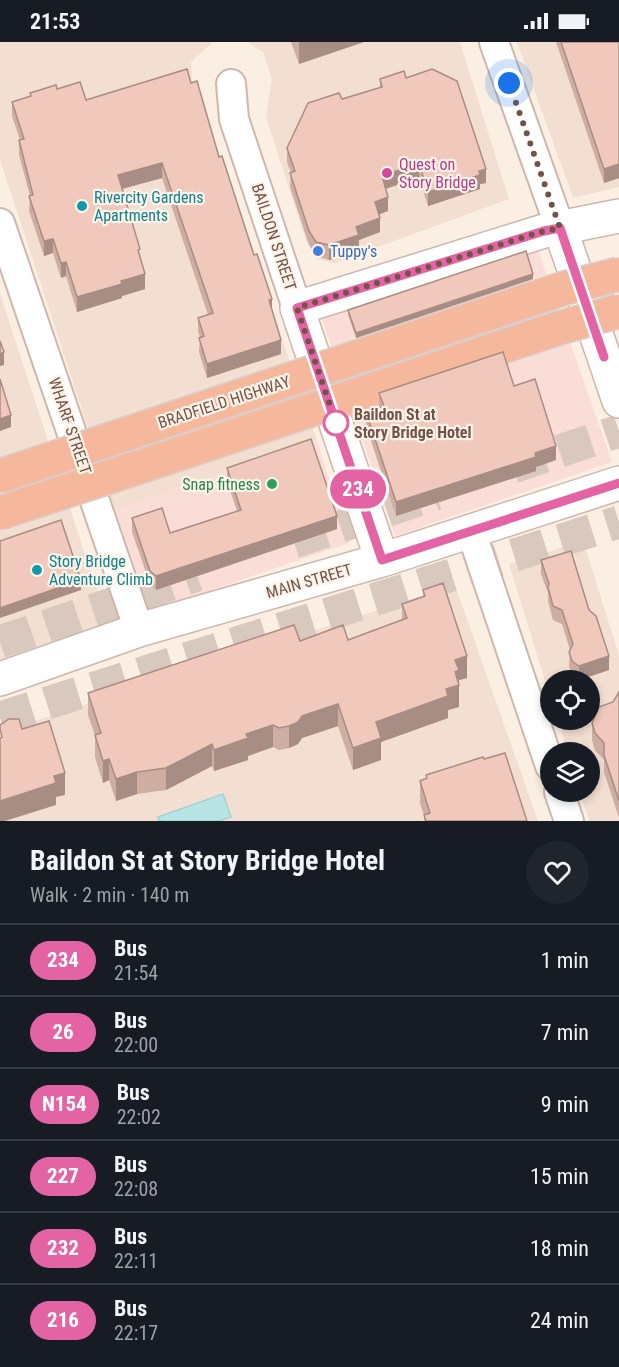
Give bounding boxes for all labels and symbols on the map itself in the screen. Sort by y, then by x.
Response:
your location [494,68,524,98]
place label: Quest on Story Bridge [399,155,476,192]
marker: Quest on Story Bridge [380,166,394,180]
street label: BAILDON STREET [248,181,300,293]
place label: Rivercity Gardens Apartments [94,188,204,225]
marker: Rivercity Gardens Apartments [75,199,89,213]
place label: Tuppy's [330,242,377,261]
marker: Tuppy's [311,244,325,258]
street label: BRADFIELD HIGHWAY [156,372,293,432]
street label: WHARF STREET [45,375,95,477]
place label: Baildon St at Story Bridge Hotel [354,405,472,442]
marker: Baildon St at Story Bridge Hotel [323,410,349,436]
line badge: 234 [324,470,392,508]
place label: Snap fitness [182,475,260,494]
marker: Snap fitness [265,477,279,491]
place label: Story Bridge Adventure Climb [49,552,153,589]
street label: MAIN STREET [264,560,354,602]
marker: Story Bridge Adventure Climb [30,563,44,577]

